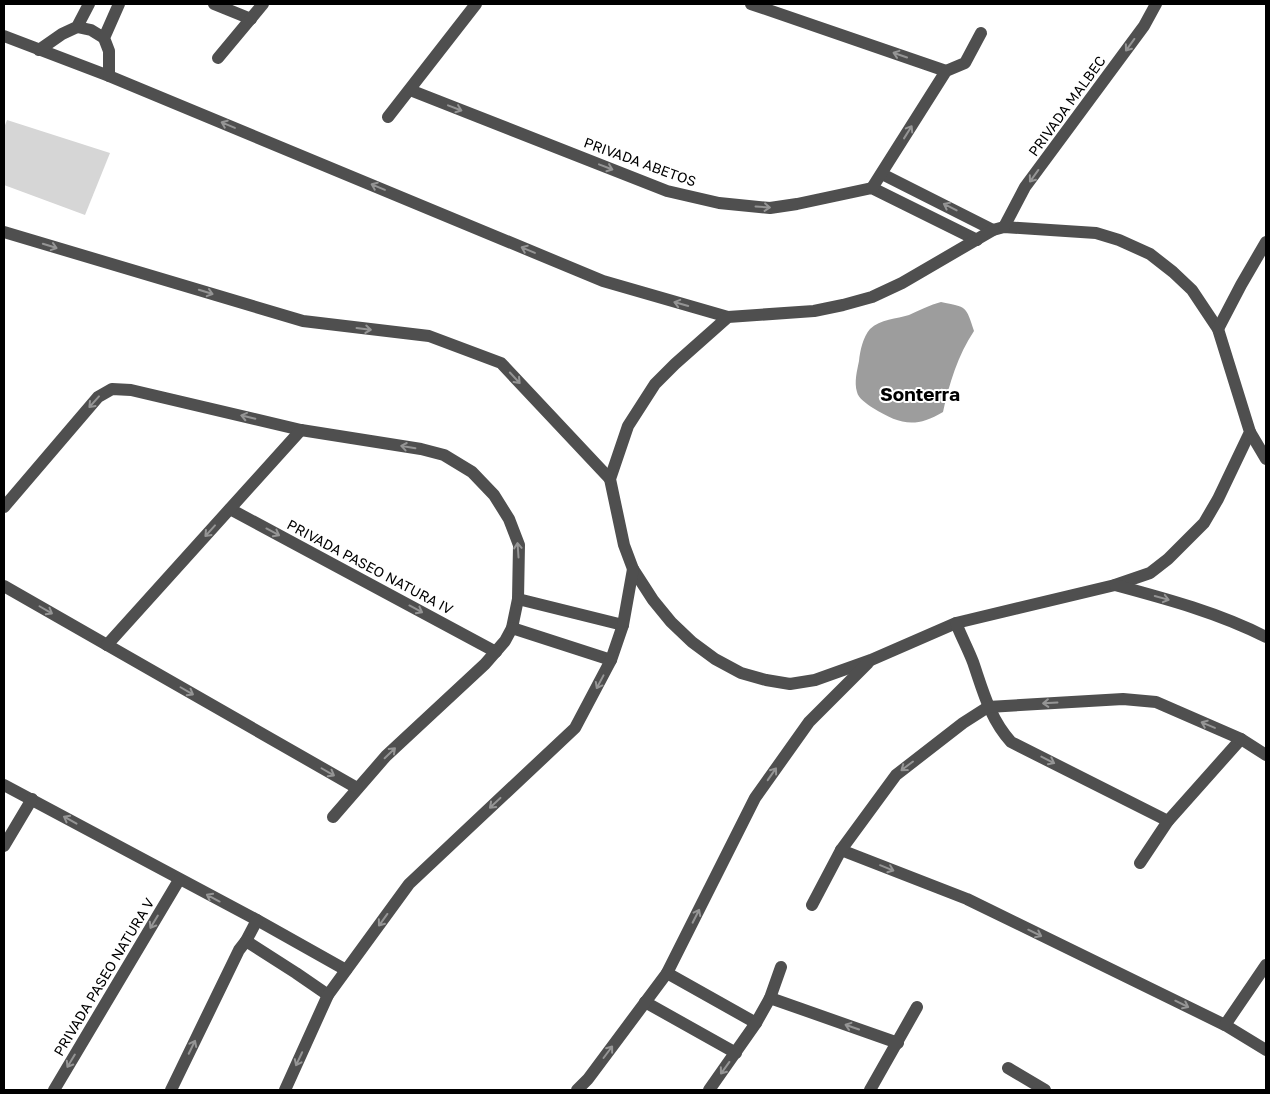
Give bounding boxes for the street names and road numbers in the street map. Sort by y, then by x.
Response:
street label: PRIVADA MALBEC [1025,52,1109,159]
street label: PRIVADA ABETOS [582,133,699,190]
street label: PRIVADA PASEO NATURA IV [284,515,457,618]
street label: PRIVADA PASEO NATURA V [50,894,158,1059]

